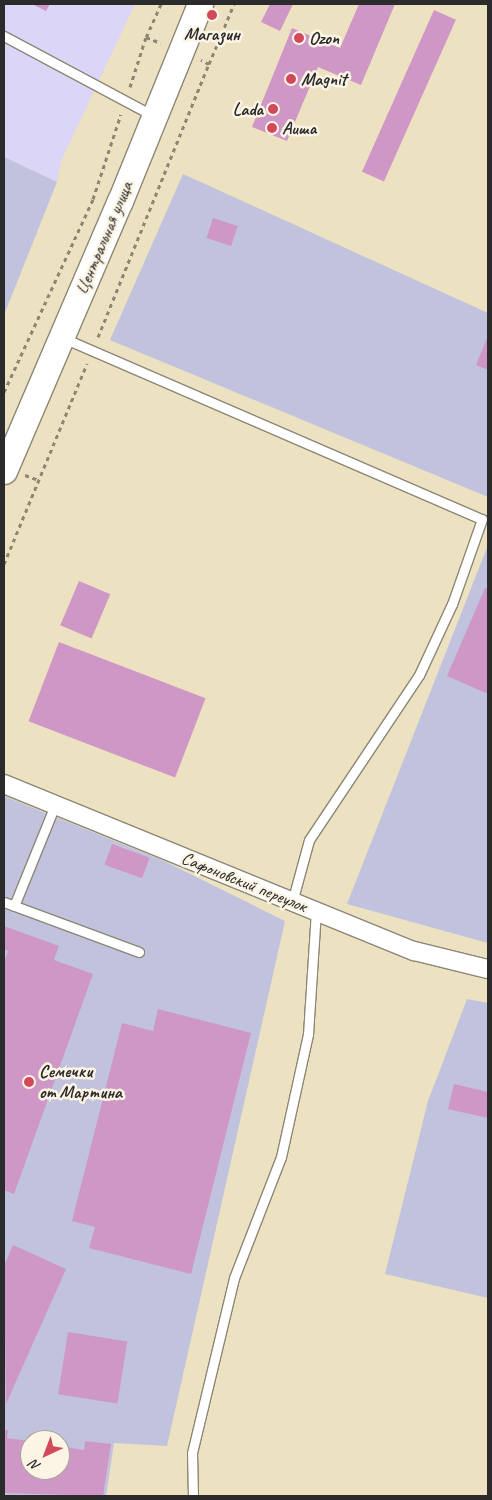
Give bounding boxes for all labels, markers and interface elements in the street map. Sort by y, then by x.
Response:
marker: Магазин [206,9,218,21]
place label: Магазин [184,23,240,45]
place label: Ozon [309,27,339,49]
marker: Ozon [293,32,305,44]
place label: Magnit [301,68,346,90]
marker: Magnit [285,73,297,85]
place label: Lada [233,98,263,120]
marker: Lada [267,103,279,115]
place label: Аиша [282,117,316,139]
marker: Аиша [266,122,278,134]
street label: Центральная улица [70,178,138,298]
street label: Сафоновский переулок [178,847,310,917]
place label: Семечки от Мартина [39,1061,124,1104]
marker: Семечки от Мартина [23,1076,35,1088]
north arrow [20,1430,70,1480]
text: N [26,1456,44,1475]

